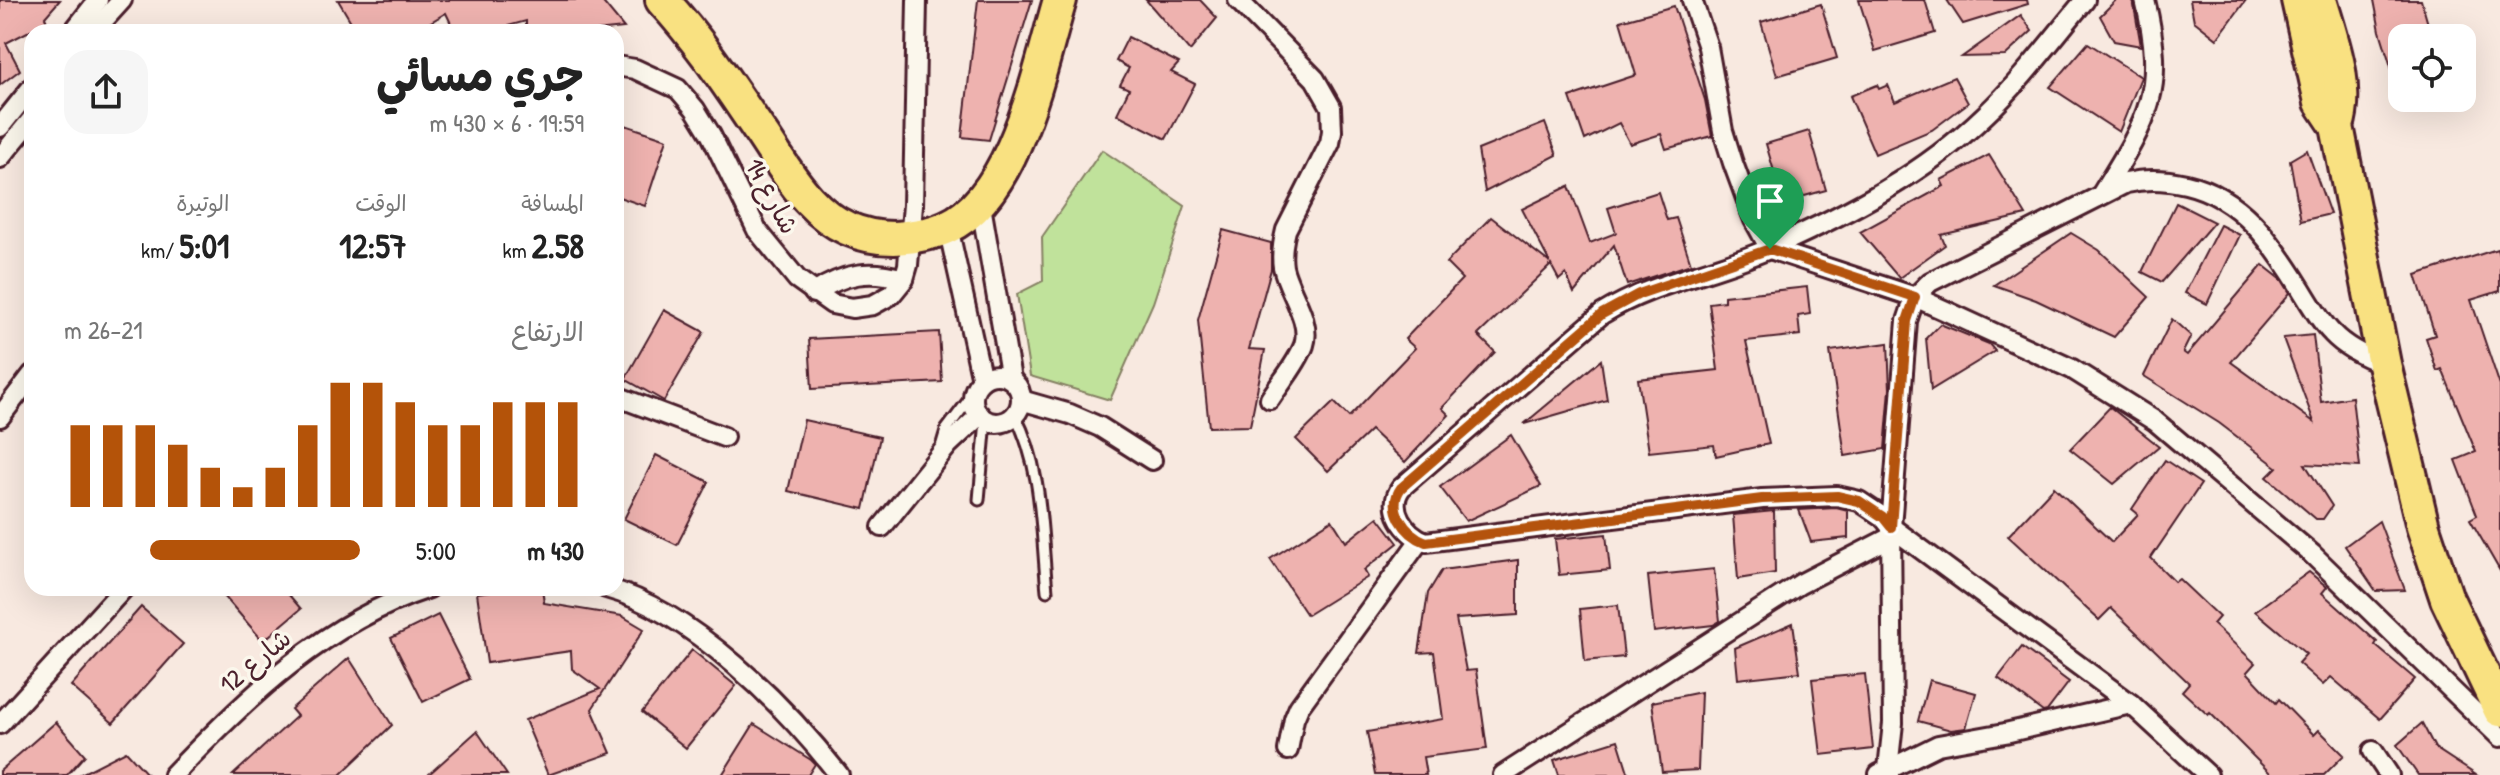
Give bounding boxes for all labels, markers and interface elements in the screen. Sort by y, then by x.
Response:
map controls [2388,24,2476,112]
button: locate [2388,24,2476,112]
text: جري مسائي [376,45,584,105]
button: share [64,50,148,134]
text: 19:59 · 6 × 430 m [429,105,584,140]
street label: شارع 14 [737,152,807,240]
pin [1736,167,1804,249]
icon: arrive [1748,179,1792,223]
text: الوتيرة [176,188,229,218]
text: الوقت [355,188,407,218]
text: المسافة [521,188,584,218]
text: 5:01 [179,223,229,269]
text: 12:57 [339,223,407,269]
text: 2.58 [532,223,584,269]
text: /km [141,235,179,265]
text: km [503,235,532,265]
text: 21–26 m [64,312,143,347]
text: الارتفاع [511,314,584,349]
text: 5:00 [416,533,456,568]
text: 430 m [527,533,584,568]
street label: شارع 12 [211,620,299,702]

